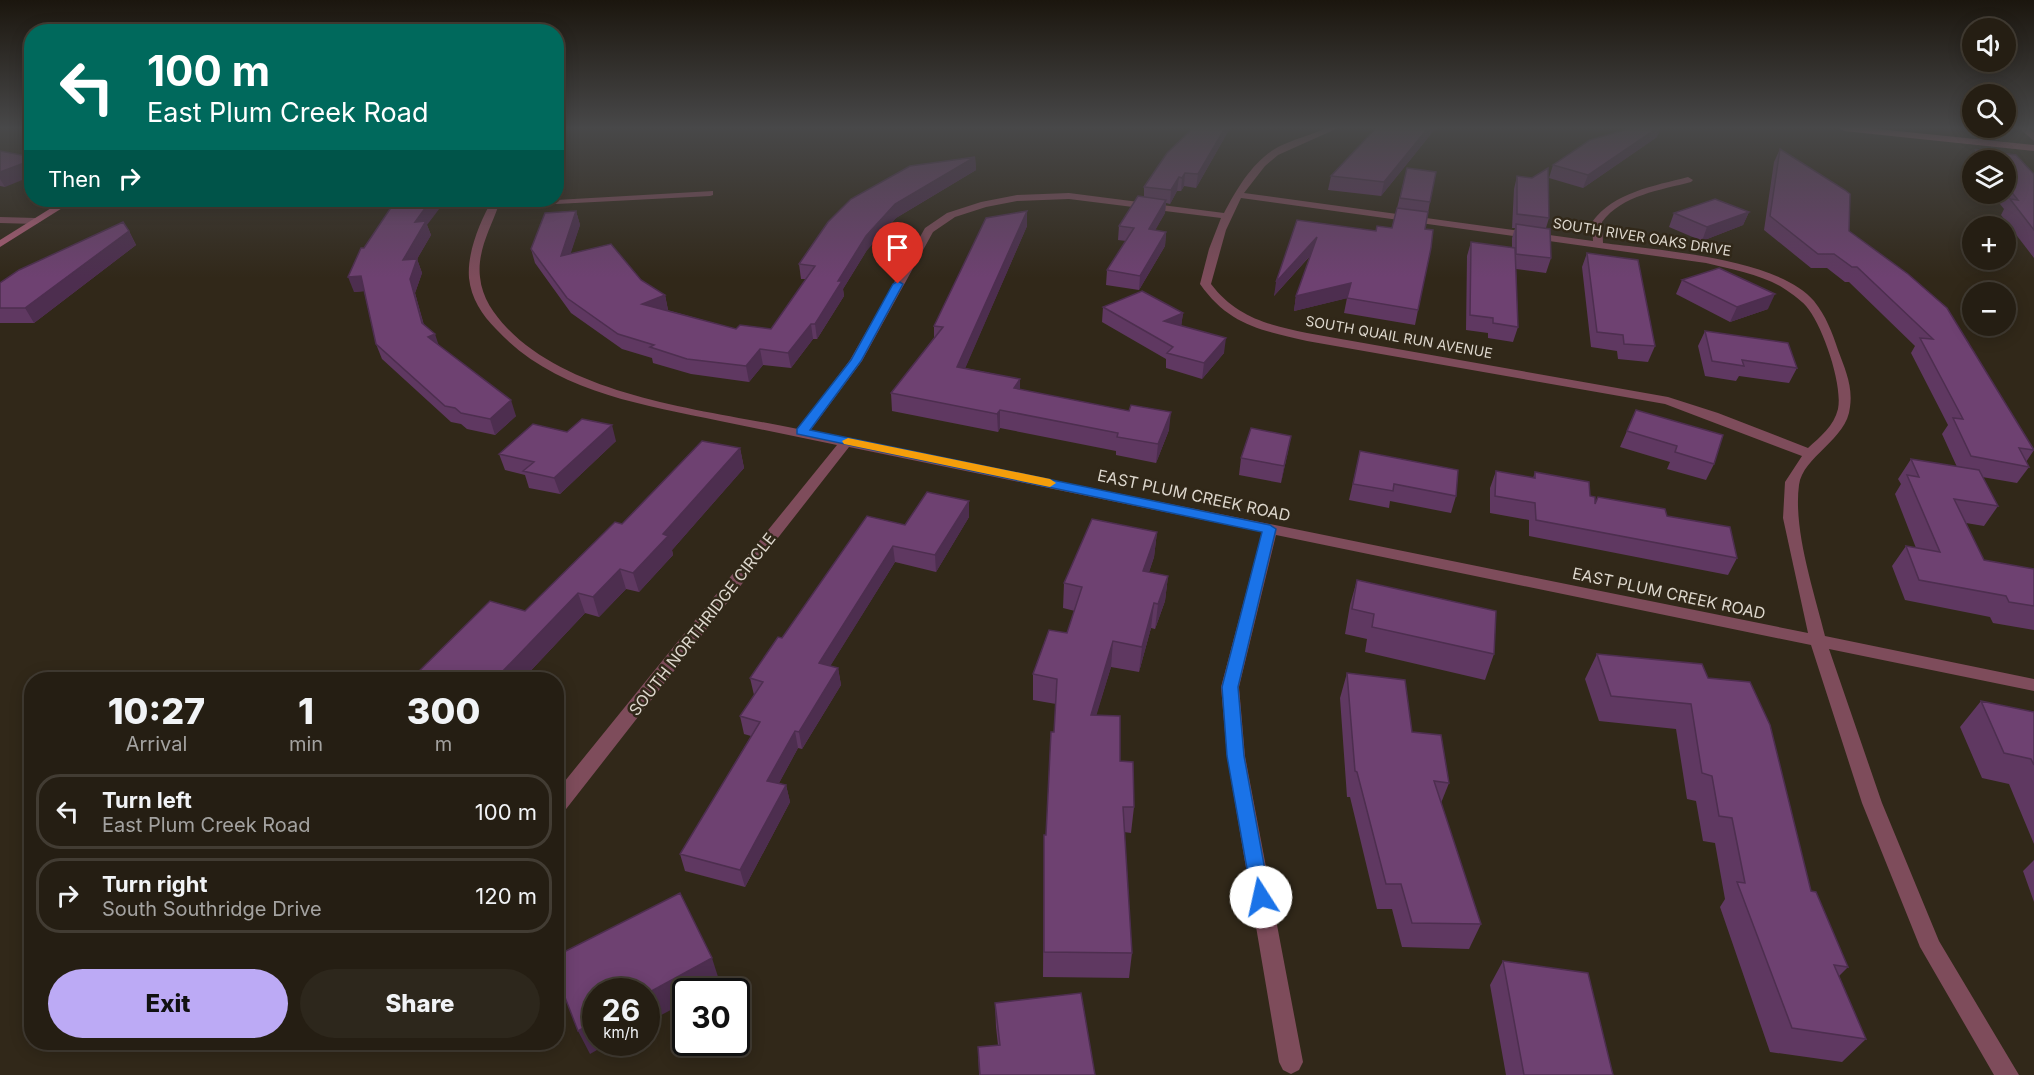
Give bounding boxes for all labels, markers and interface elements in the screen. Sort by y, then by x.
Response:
map controls [1962,18,2016,336]
button: sound [1962,18,2016,72]
text: 100 m [147,45,270,96]
icon: left [48,48,126,126]
button: search [1962,84,2016,138]
text: East Plum Creek Road [147,96,429,129]
button: layers [1962,150,2016,204]
icon: right [113,162,146,195]
text: Then [48,166,101,192]
street label: SOUTH RIVER OAKS DRIVE [1552,214,1732,259]
button: + [1962,216,2016,270]
pin [872,222,923,284]
icon: arrive [881,231,914,264]
button: − [1962,282,2016,336]
street label: SOUTH QUAIL RUN AVENUE [1304,312,1494,361]
street label: EAST PLUM CREEK ROAD [1096,465,1292,525]
street label: SOUTH NORTHRIDGE CIRCLE [624,528,780,720]
street label: EAST PLUM CREEK ROAD [1571,563,1767,623]
text: 10:27 [108,689,205,733]
text: 1 [298,689,314,733]
text: 300 [407,689,480,733]
text: Arrival [126,732,187,756]
text: min [289,732,323,756]
text: m [435,732,452,756]
text: Turn left [102,787,192,813]
icon: left [51,795,84,828]
text: 100 m [475,799,537,825]
text: East Plum Creek Road [102,813,311,837]
position arrow [1229,865,1293,929]
text: Turn right [102,871,208,897]
icon: right [51,879,84,912]
text: 120 m [475,883,537,909]
text: South Southridge Drive [102,897,322,921]
button: Exit [48,969,288,1038]
button: Share [300,969,540,1038]
speed limit sign: 30 [672,978,750,1056]
text: 26 [602,992,640,1028]
text: km/h [603,1023,639,1042]

